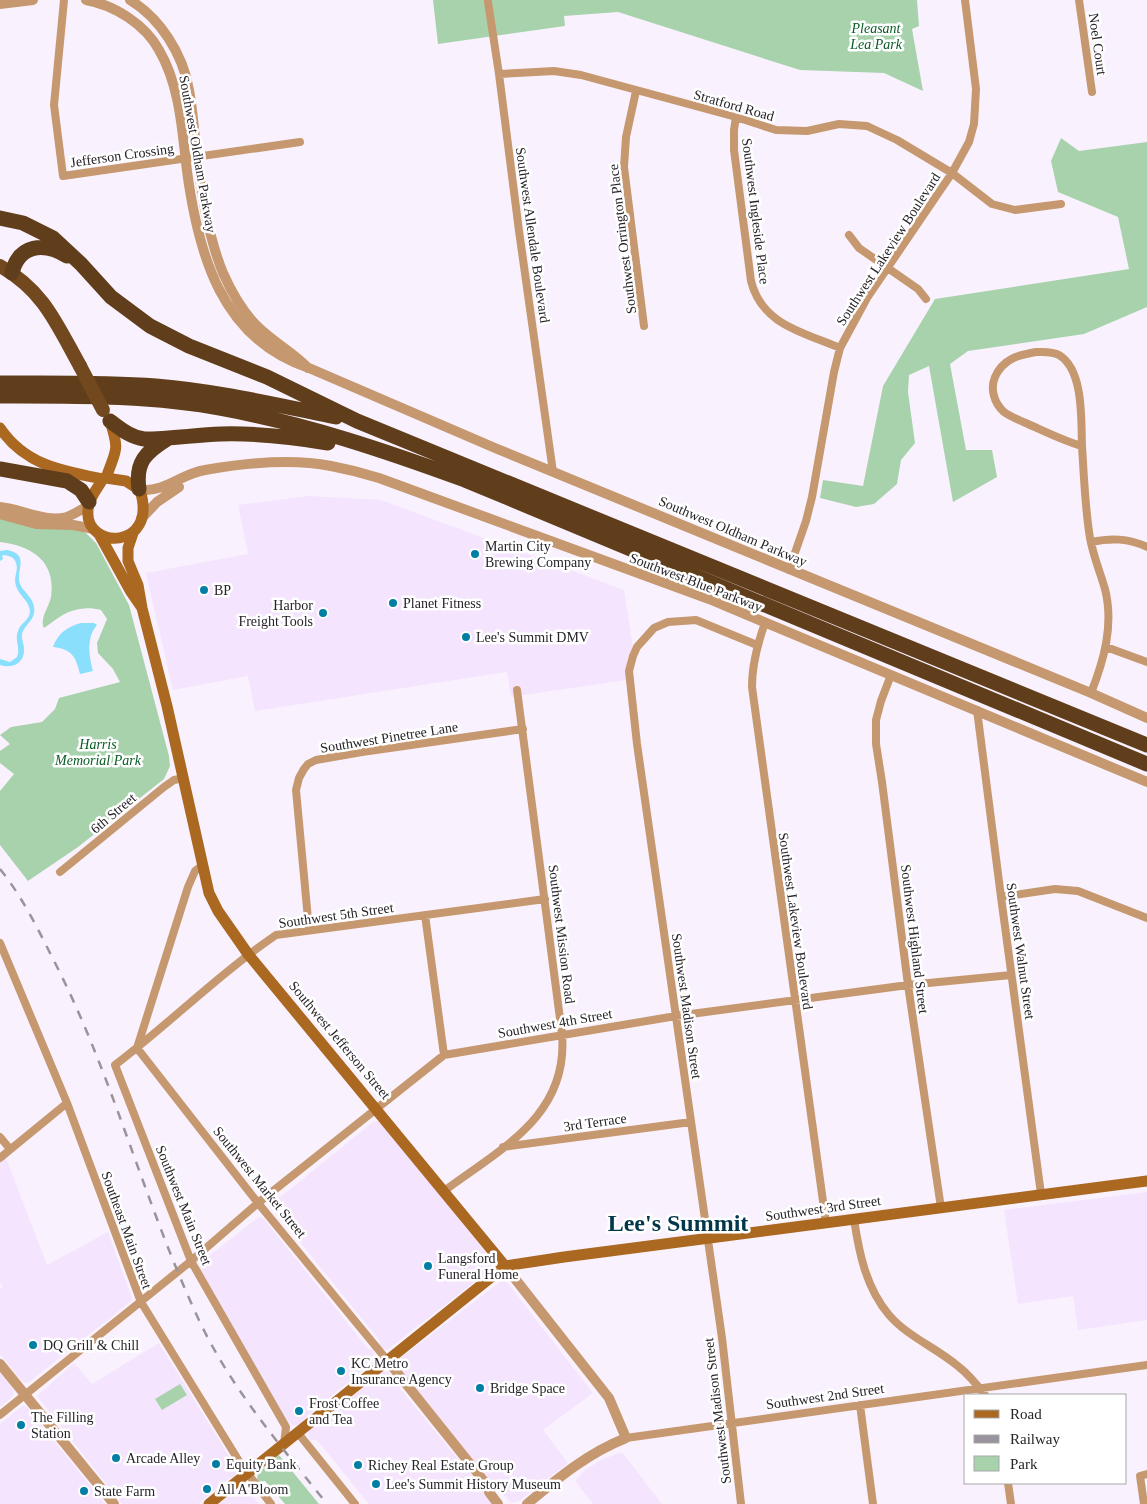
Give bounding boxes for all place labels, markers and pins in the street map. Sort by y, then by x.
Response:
place label: Martin City Brewing Company [485,539,591,570]
marker: Martin City Brewing Company [469,548,481,560]
place label: BP [214,583,231,598]
marker: BP [198,584,210,596]
place label: Planet Fitness [403,596,481,611]
marker: Planet Fitness [387,597,399,609]
place label: Harbor Freight Tools [238,598,313,629]
marker: Harbor Freight Tools [317,607,329,619]
place label: Lee's Summit DMV [476,630,589,645]
marker: Lee's Summit DMV [460,631,472,643]
place label: Langsford Funeral Home [438,1251,518,1282]
marker: Langsford Funeral Home [422,1260,434,1272]
place label: DQ Grill & Chill [43,1338,139,1353]
marker: DQ Grill & Chill [27,1339,39,1351]
place label: KC Metro Insurance Agency [351,1356,452,1387]
marker: KC Metro Insurance Agency [335,1365,347,1377]
place label: Bridge Space [490,1381,565,1396]
marker: Bridge Space [474,1382,486,1394]
place label: Frost Coffee and Tea [309,1396,379,1427]
marker: Frost Coffee and Tea [293,1405,305,1417]
place label: The Filling Station [31,1410,94,1441]
marker: The Filling Station [15,1419,27,1431]
place label: Arcade Alley [126,1451,200,1466]
marker: Arcade Alley [110,1452,122,1464]
place label: Equity Bank [226,1457,296,1472]
marker: Equity Bank [210,1458,222,1470]
place label: Richey Real Estate Group [368,1458,514,1473]
marker: Richey Real Estate Group [352,1459,364,1471]
place label: Lee's Summit History Museum [386,1477,561,1492]
marker: Lee's Summit History Museum [370,1478,382,1490]
place label: All A'Bloom [217,1482,288,1497]
marker: All A'Bloom [201,1483,213,1495]
place label: State Farm [94,1484,155,1499]
marker: State Farm [78,1485,90,1497]

